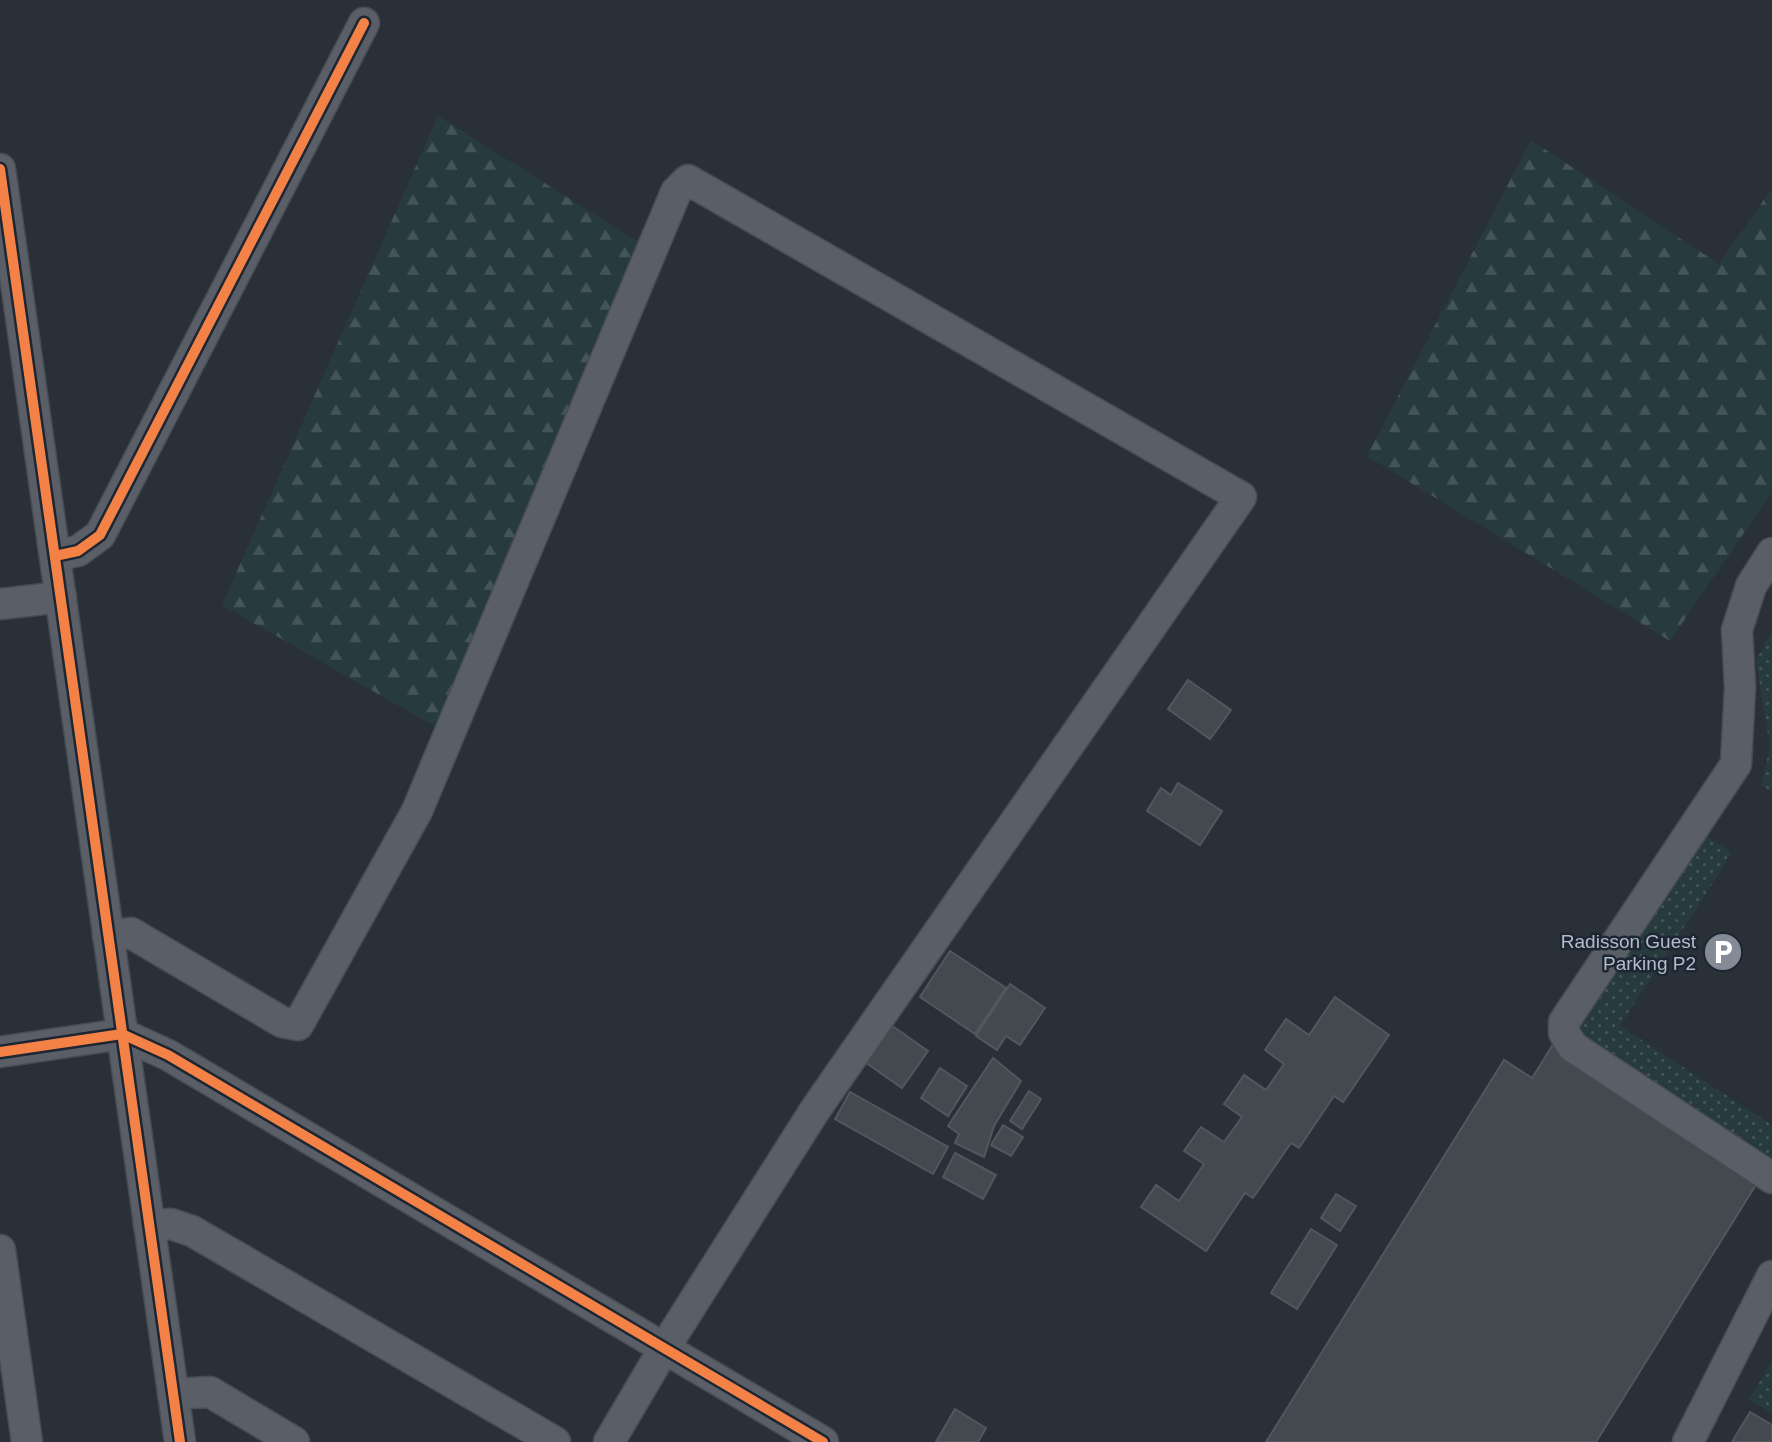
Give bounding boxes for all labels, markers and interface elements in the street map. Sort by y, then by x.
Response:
place label: Radisson Guest Parking P2 [1561,931,1697,974]
parking icon: Radisson Guest Parking P2 [1702,931,1744,973]

